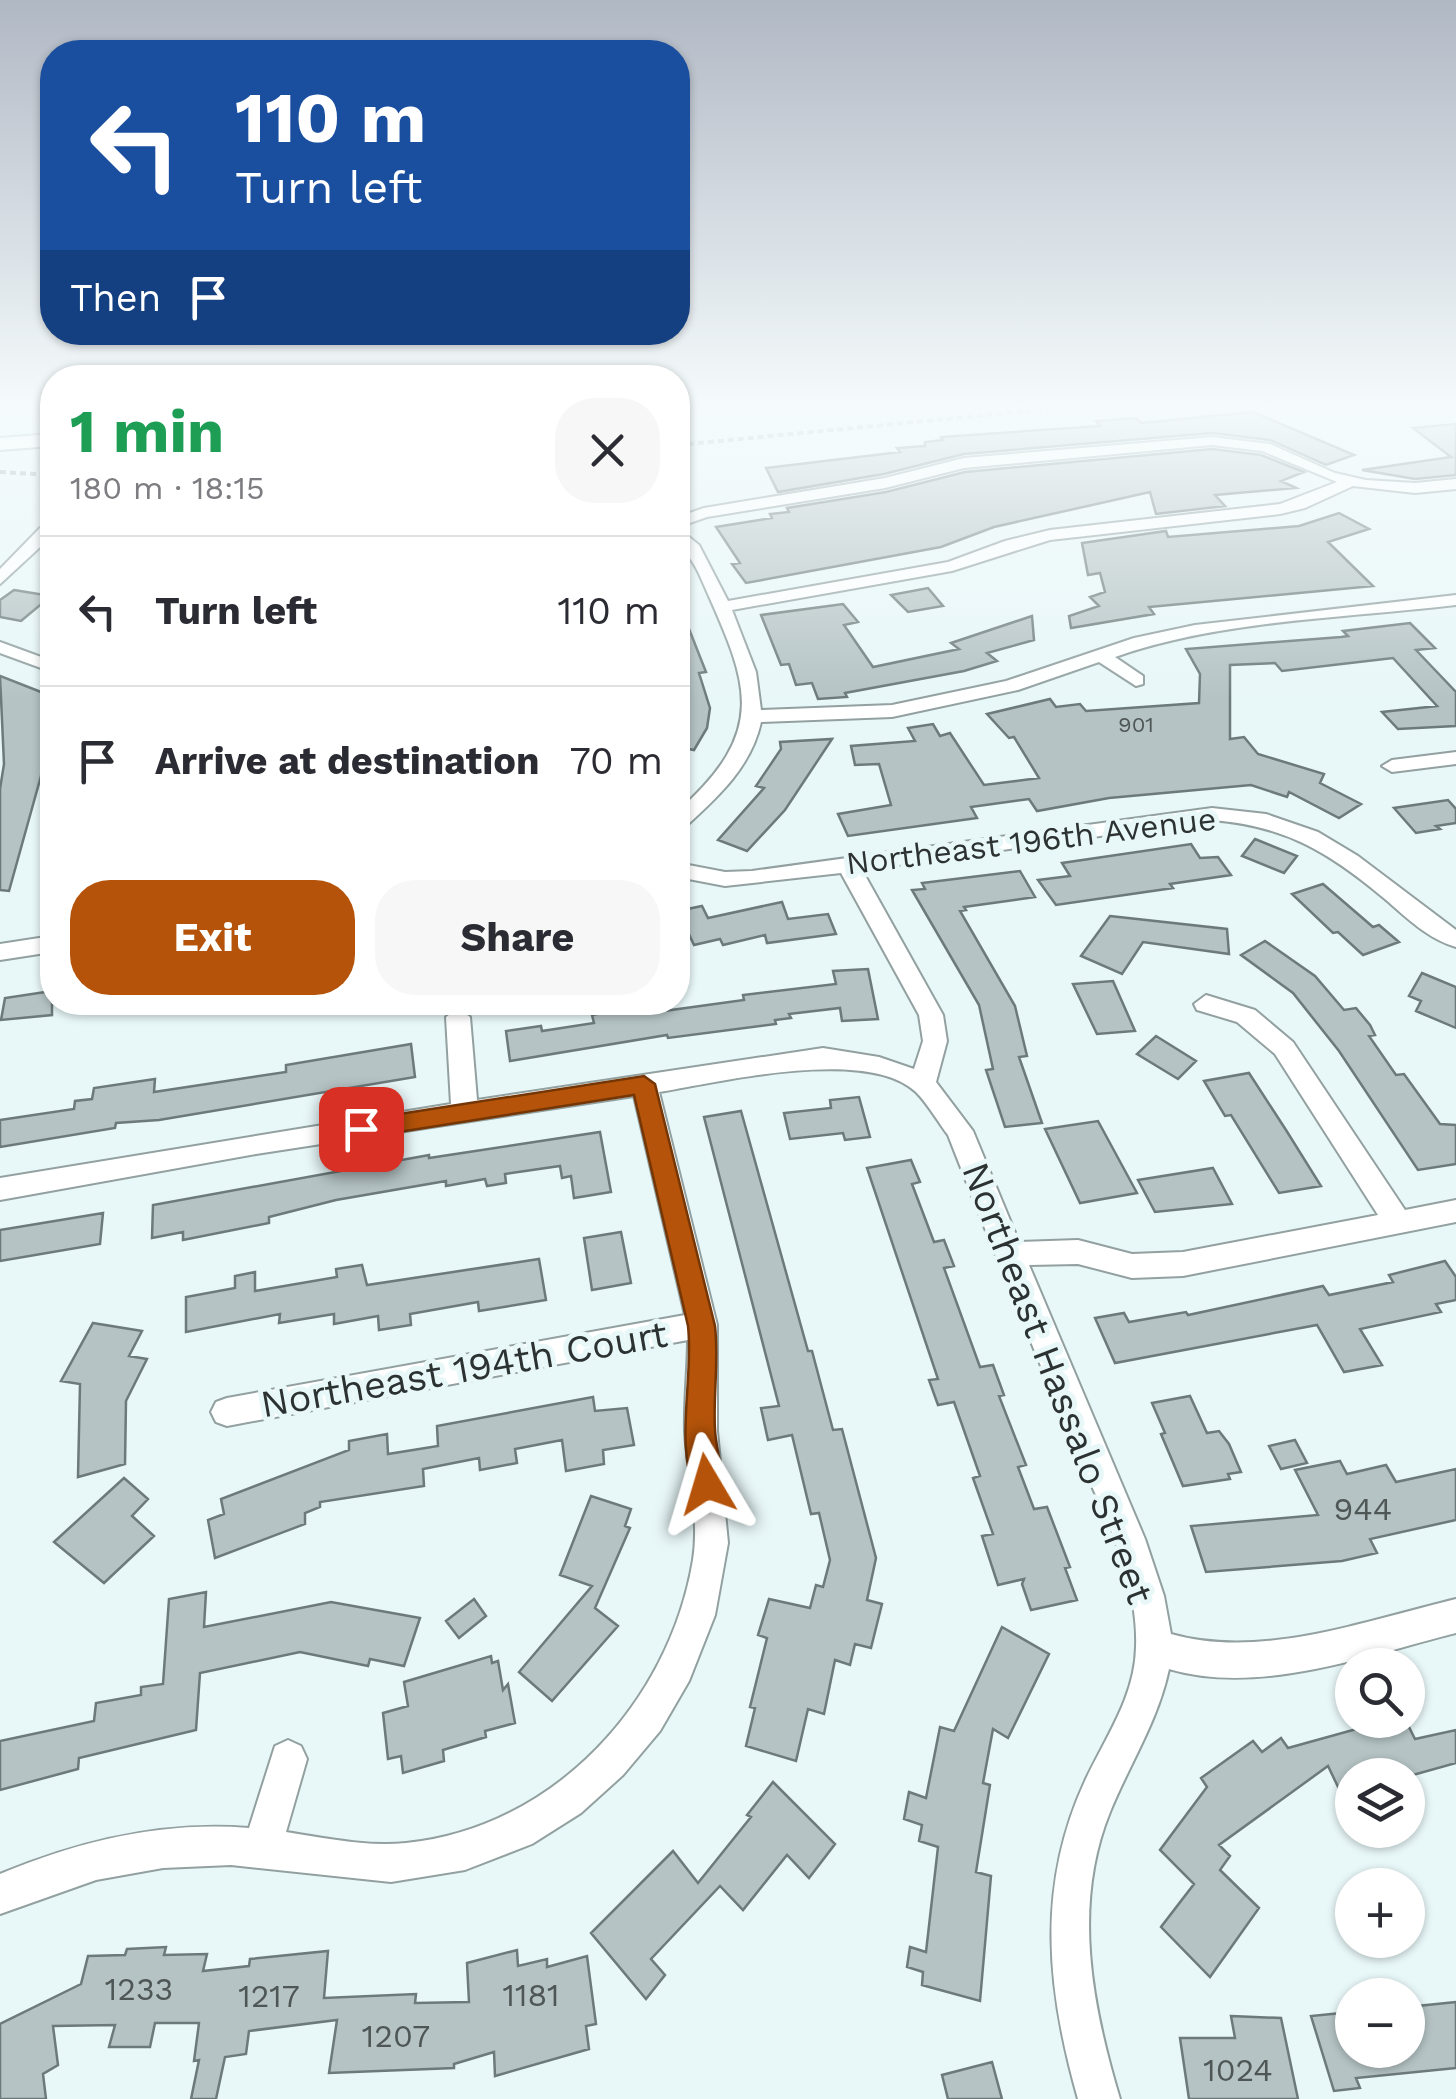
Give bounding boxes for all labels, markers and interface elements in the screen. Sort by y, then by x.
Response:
text: 110 m [235,77,426,159]
icon: left [70,80,200,210]
text: Turn left [235,161,422,214]
icon: arrive [181,270,236,325]
text: Then [70,276,161,320]
text: 1 min [70,396,224,467]
button: close [555,398,660,503]
text: 180 m · 18:15 [70,469,265,507]
icon: left [70,584,125,639]
text: Turn left [155,589,317,633]
text: 110 m [558,589,660,633]
house number: 901 [1118,712,1154,737]
icon: arrive [70,734,125,789]
text: Arrive at destination [155,739,540,783]
text: 70 m [570,739,663,783]
street label: Northeast 196th Avenue [844,799,1218,883]
button: Exit [70,880,355,995]
button: Share [375,880,660,995]
pin [319,1087,404,1172]
icon: arrive [334,1102,389,1157]
street label: Northeast Hassalo Street [953,1156,1163,1610]
street label: Northeast 194th Court [257,1312,671,1426]
position arrow [655,1432,759,1536]
house number: 944 [1334,1490,1392,1528]
map controls [1335,1648,1425,2068]
button: search [1335,1648,1425,1738]
button: layers [1335,1758,1425,1848]
button: + [1335,1868,1425,1958]
house number: 1233 [105,1970,173,2008]
house number: 1181 [502,1976,560,2014]
house number: 1217 [238,1977,300,2015]
button: − [1335,1978,1425,2068]
house number: 1207 [362,2017,430,2055]
house number: 1024 [1203,2051,1273,2089]

